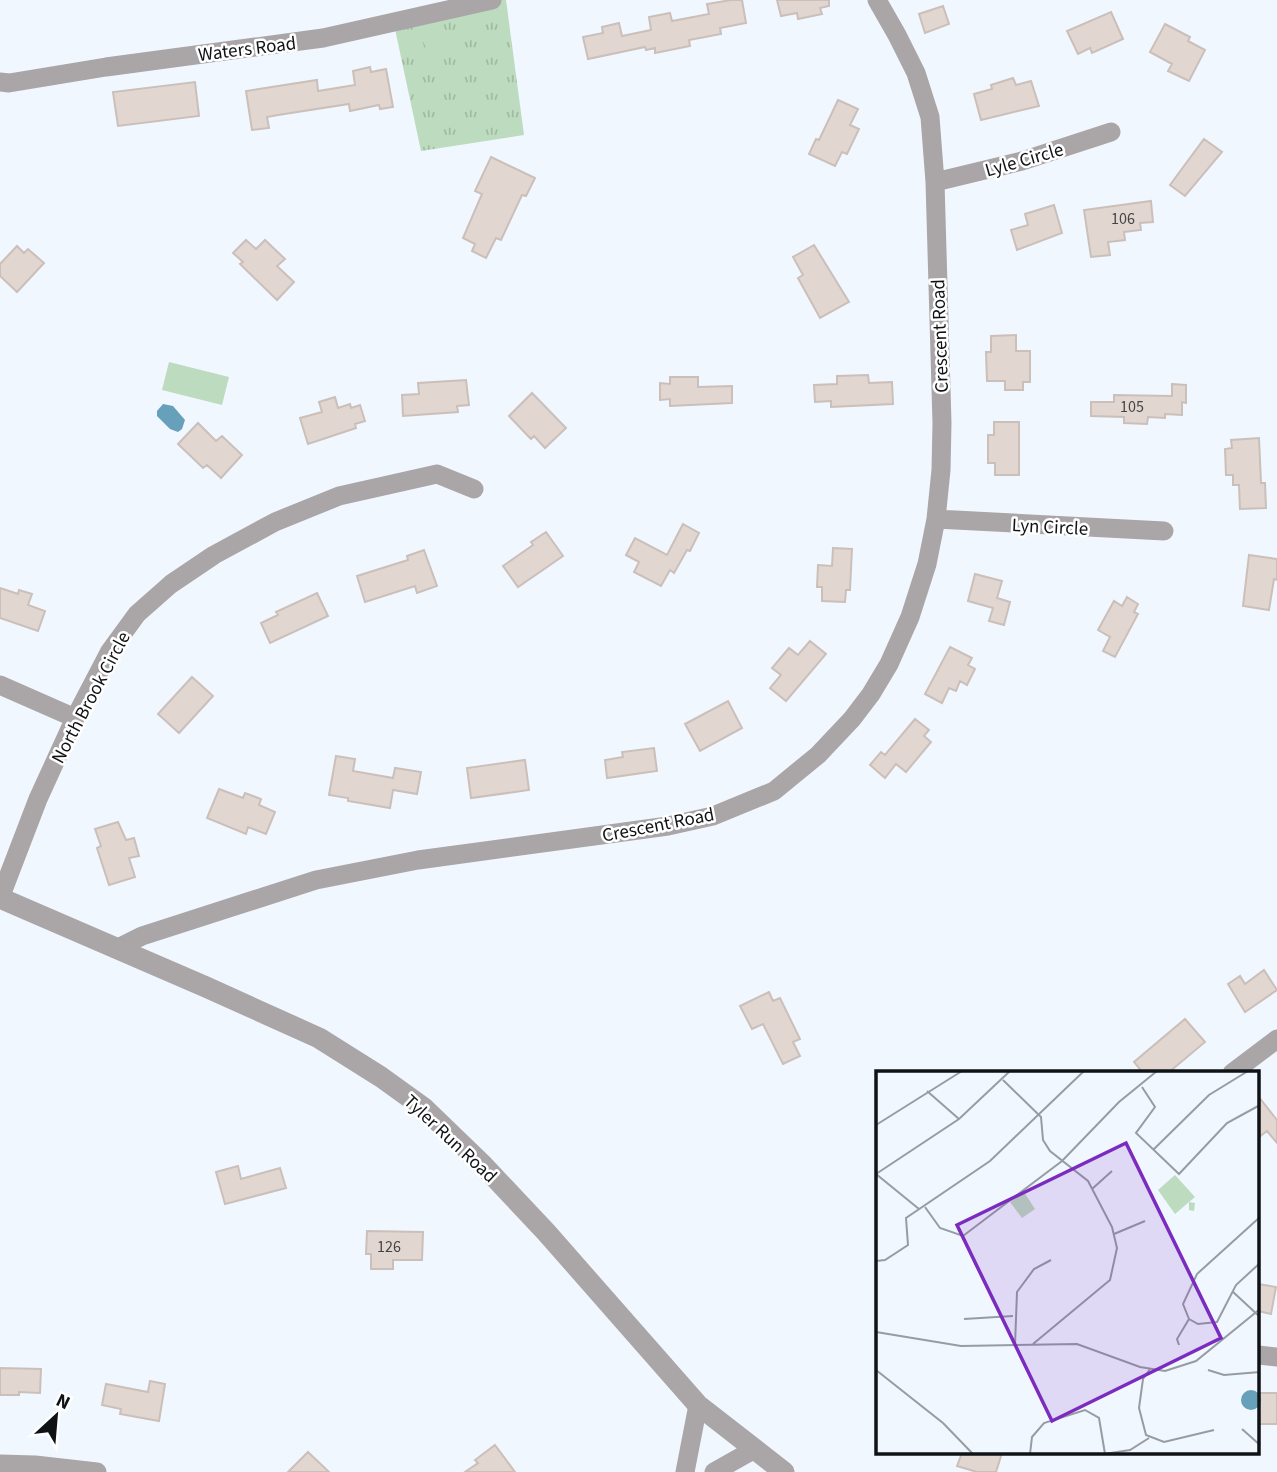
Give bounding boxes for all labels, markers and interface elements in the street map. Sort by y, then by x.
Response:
street label: Waters Road [197,30,298,69]
street label: Lyle Circle [982,136,1067,184]
house number: 106 [1111,208,1135,230]
street label: Crescent Road [925,279,956,393]
house number: 105 [1120,396,1144,418]
street label: Lyn Circle [1011,512,1089,543]
street label: North Brook Circle [45,627,138,768]
street label: Crescent Road [600,801,717,850]
inset map [876,1071,1260,1454]
street label: Tyler Run Road [397,1089,503,1190]
house number: 126 [377,1236,401,1258]
north arrow [21,1381,91,1451]
text: N [51,1387,74,1417]

